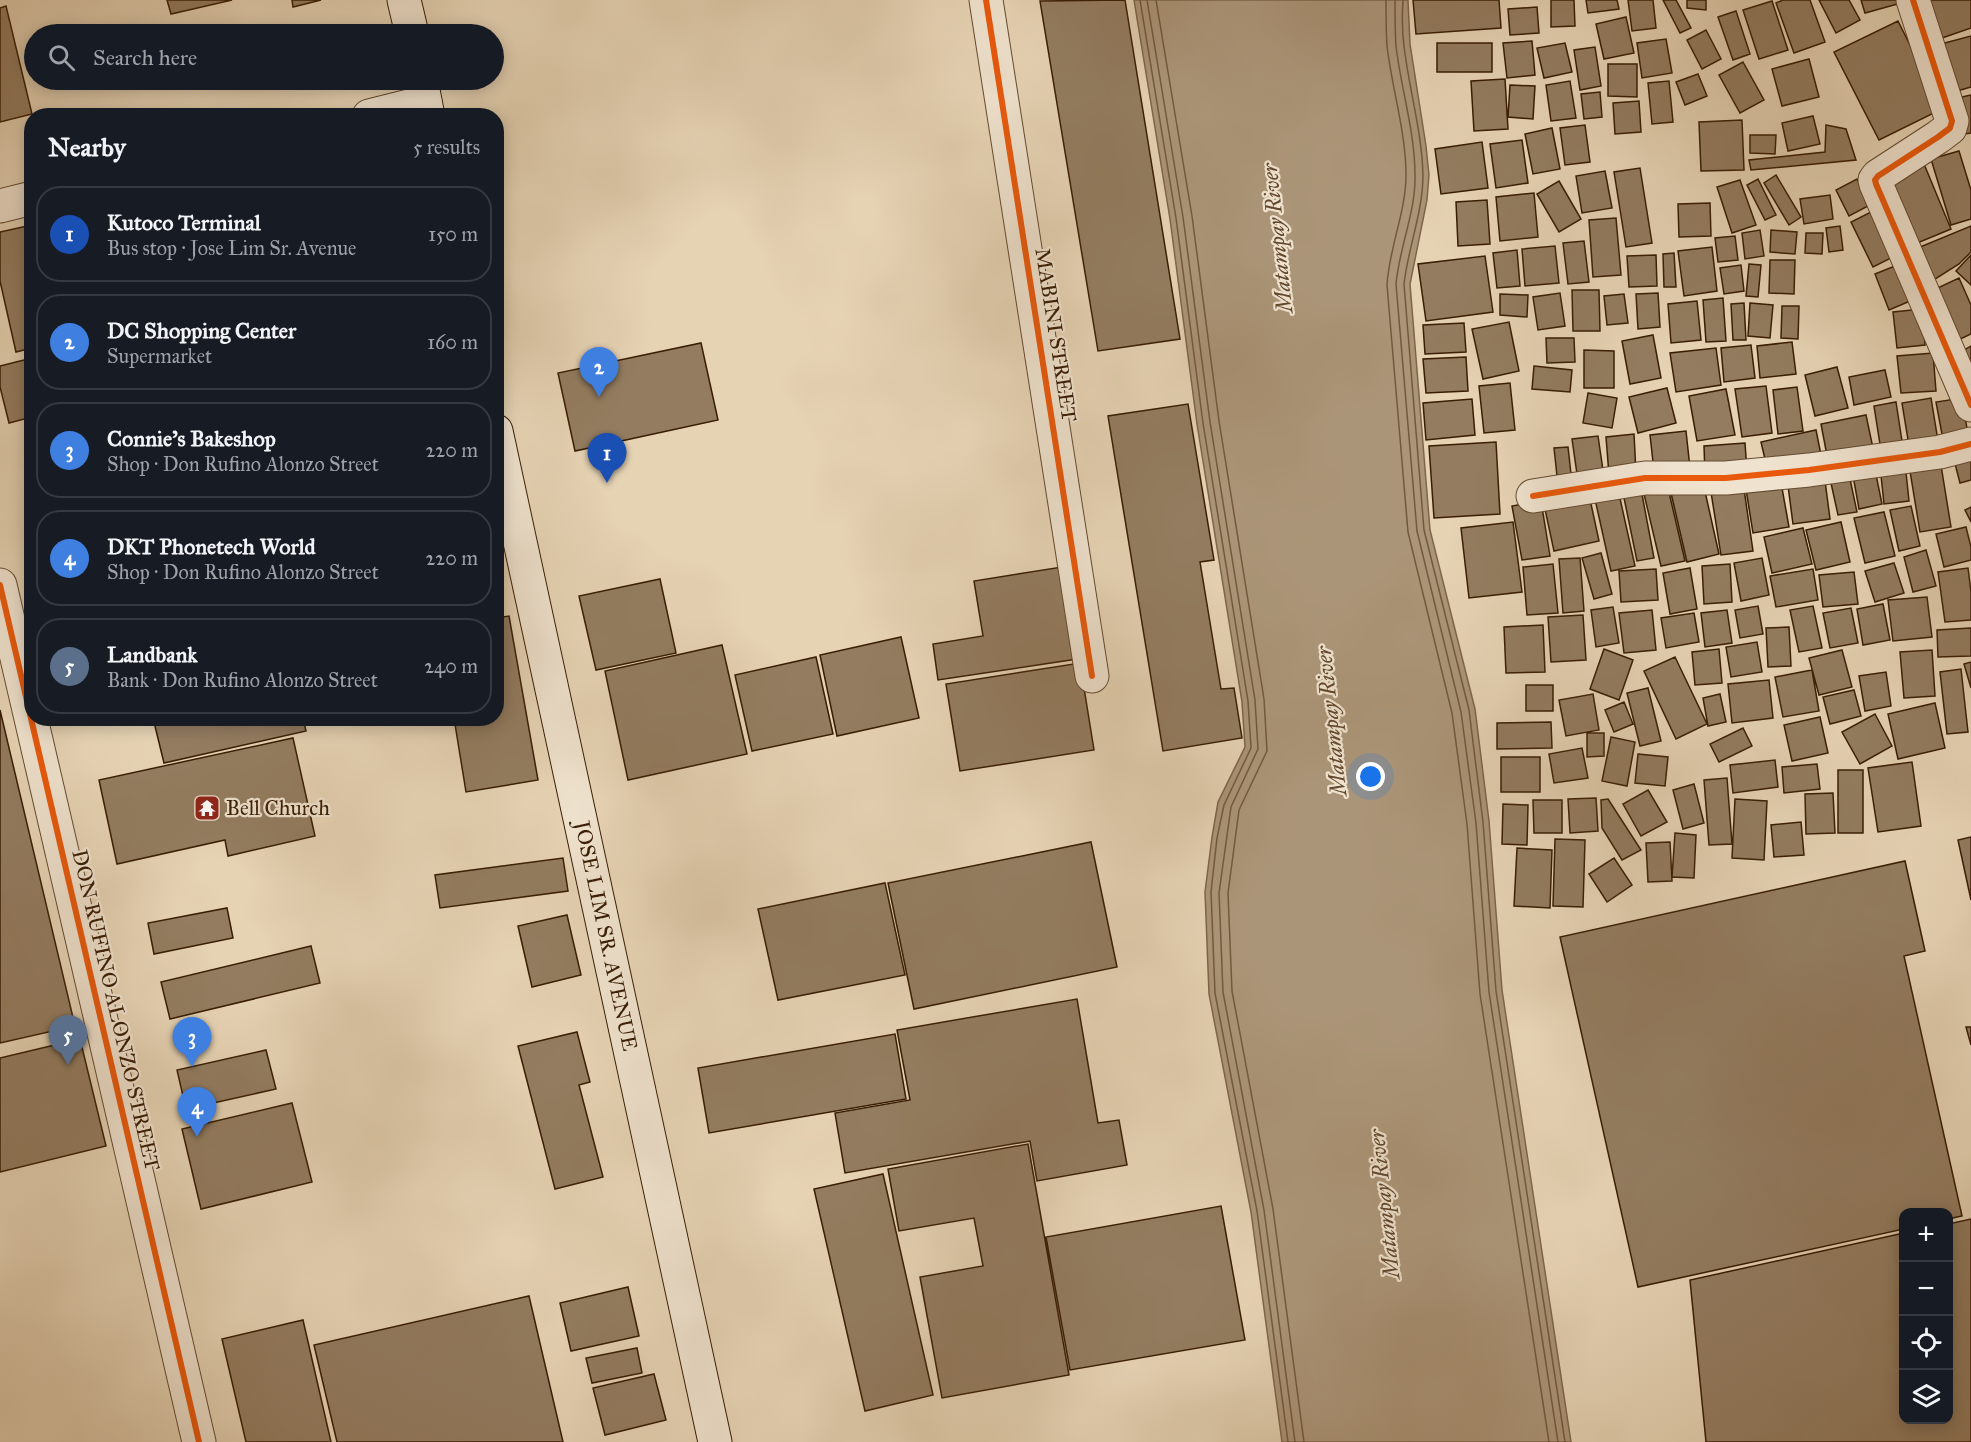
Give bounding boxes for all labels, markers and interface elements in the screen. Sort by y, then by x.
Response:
search box [24,24,504,90]
icon: search [45,41,78,74]
text: Search here [93,44,197,71]
text: Nearby [48,131,126,163]
text: 5 results [413,135,480,159]
water label: Matampay River [1256,160,1298,316]
text: Kutoco Terminal [107,209,261,236]
text: 1 [66,222,73,246]
text: 150 m [428,222,478,246]
text: Bus stop · Jose Lim Sr. Avenue [107,236,356,260]
street label: MABINI STREET [1029,246,1083,424]
text: DC Shopping Center [107,317,296,344]
text: 2 [65,330,74,354]
text: 160 m [427,330,478,354]
text: Supermarket [107,344,212,368]
pin: 2 [580,348,618,397]
text: Connie's Bakeshop [107,425,276,452]
pin: 1 [588,434,626,483]
text: 3 [66,438,74,462]
text: 220 m [426,438,478,462]
text: Shop · Don Rufino Alonzo Street [107,452,379,476]
text: DKT Phonetech World [107,533,316,560]
text: 4 [64,546,75,570]
text: 220 m [426,546,478,570]
text: Shop · Don Rufino Alonzo Street [107,560,379,584]
text: Landbank [107,641,198,668]
water label: Matampay River [1310,643,1352,799]
text: 5 [65,654,74,678]
text: 240 m [424,654,478,678]
text: Bank · Don Rufino Alonzo Street [107,668,378,692]
your location [1356,762,1385,791]
temple icon: Bell Church [192,793,222,823]
place label: Bell Church [226,795,330,821]
street label: JOSE LIM SR. AVENUE [569,817,643,1053]
street label: DON RUFINO ALONZO STREET [66,847,166,1173]
pin: 5 [48,1016,88,1065]
pin: 3 [172,1018,212,1067]
pin: 4 [178,1088,216,1137]
water label: Matampay River [1363,1126,1405,1282]
map controls [1899,1208,1953,1424]
button: + [1899,1208,1953,1262]
button: − [1899,1262,1953,1316]
button: locate [1899,1316,1953,1370]
button: layers [1899,1370,1953,1424]

